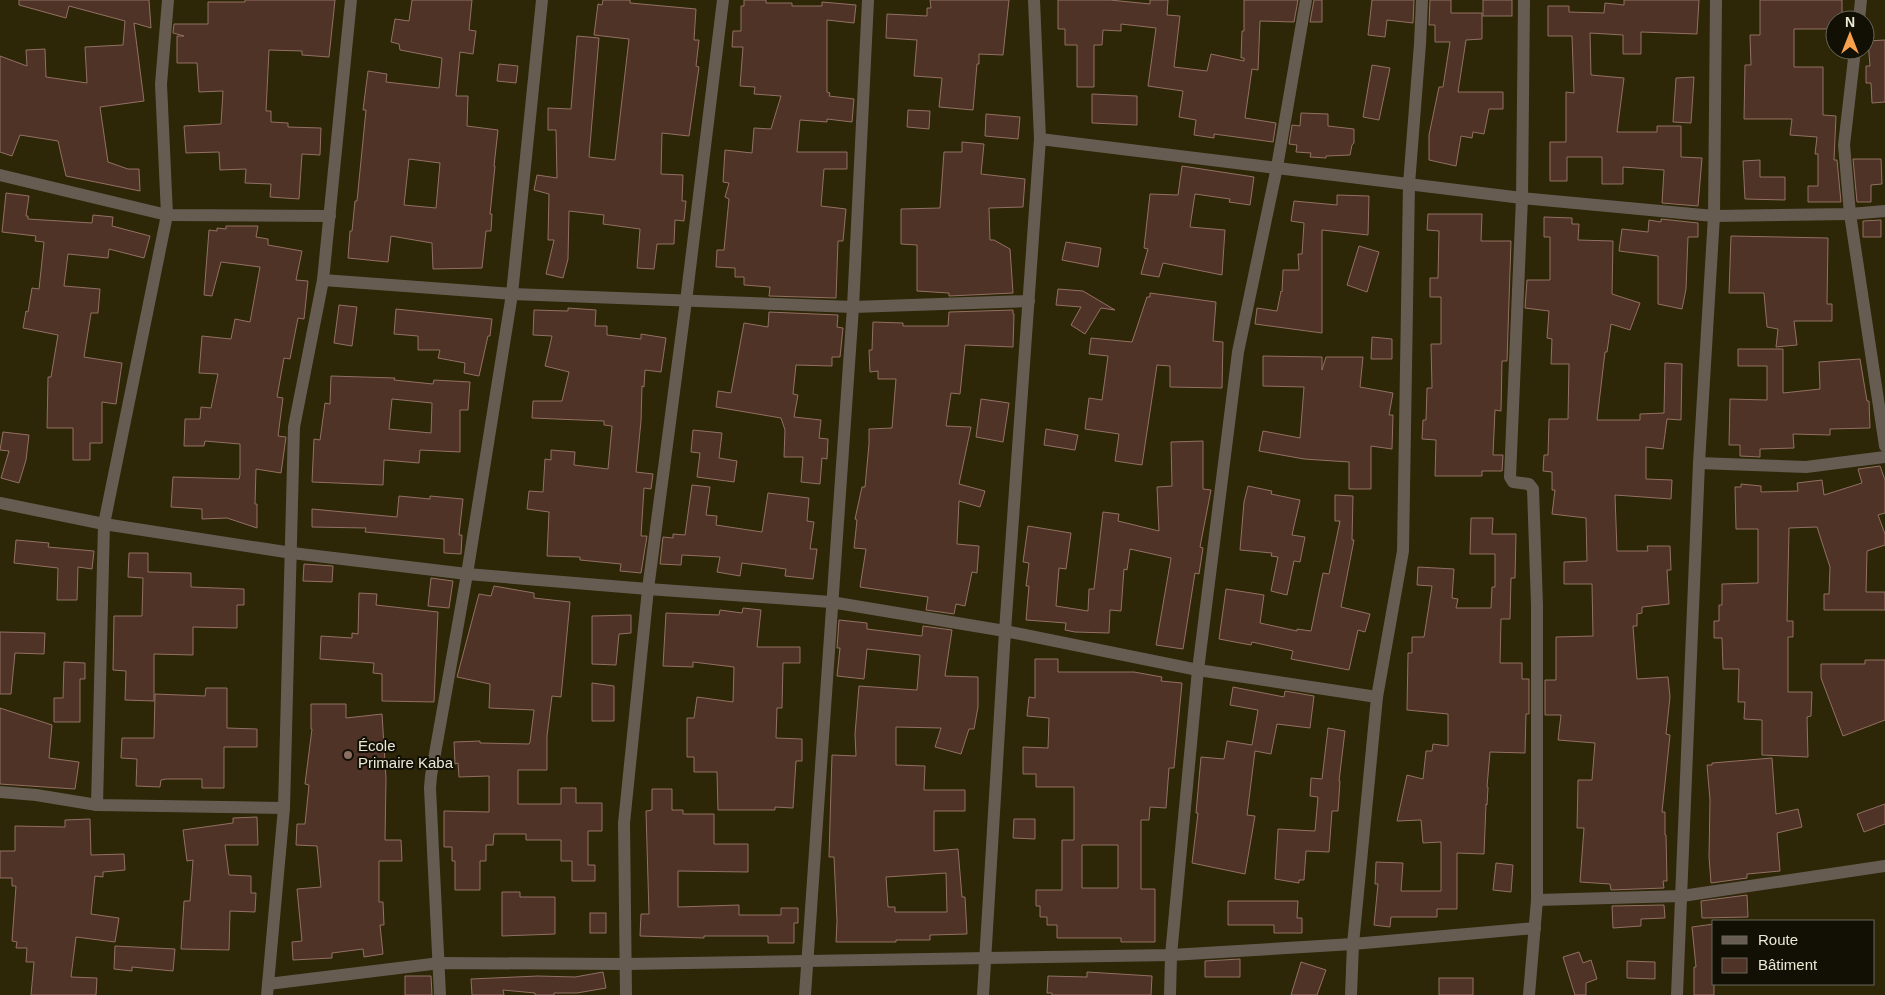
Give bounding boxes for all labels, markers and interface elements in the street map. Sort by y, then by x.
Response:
north arrow [1825,10,1875,60]
text: N [1845,14,1855,30]
place label: École Primaire Kaba [358,737,454,771]
marker: École Primaire Kaba [342,749,354,761]
legend [1712,920,1875,985]
text: Route [1758,931,1798,948]
text: Bâtiment [1758,956,1818,973]

